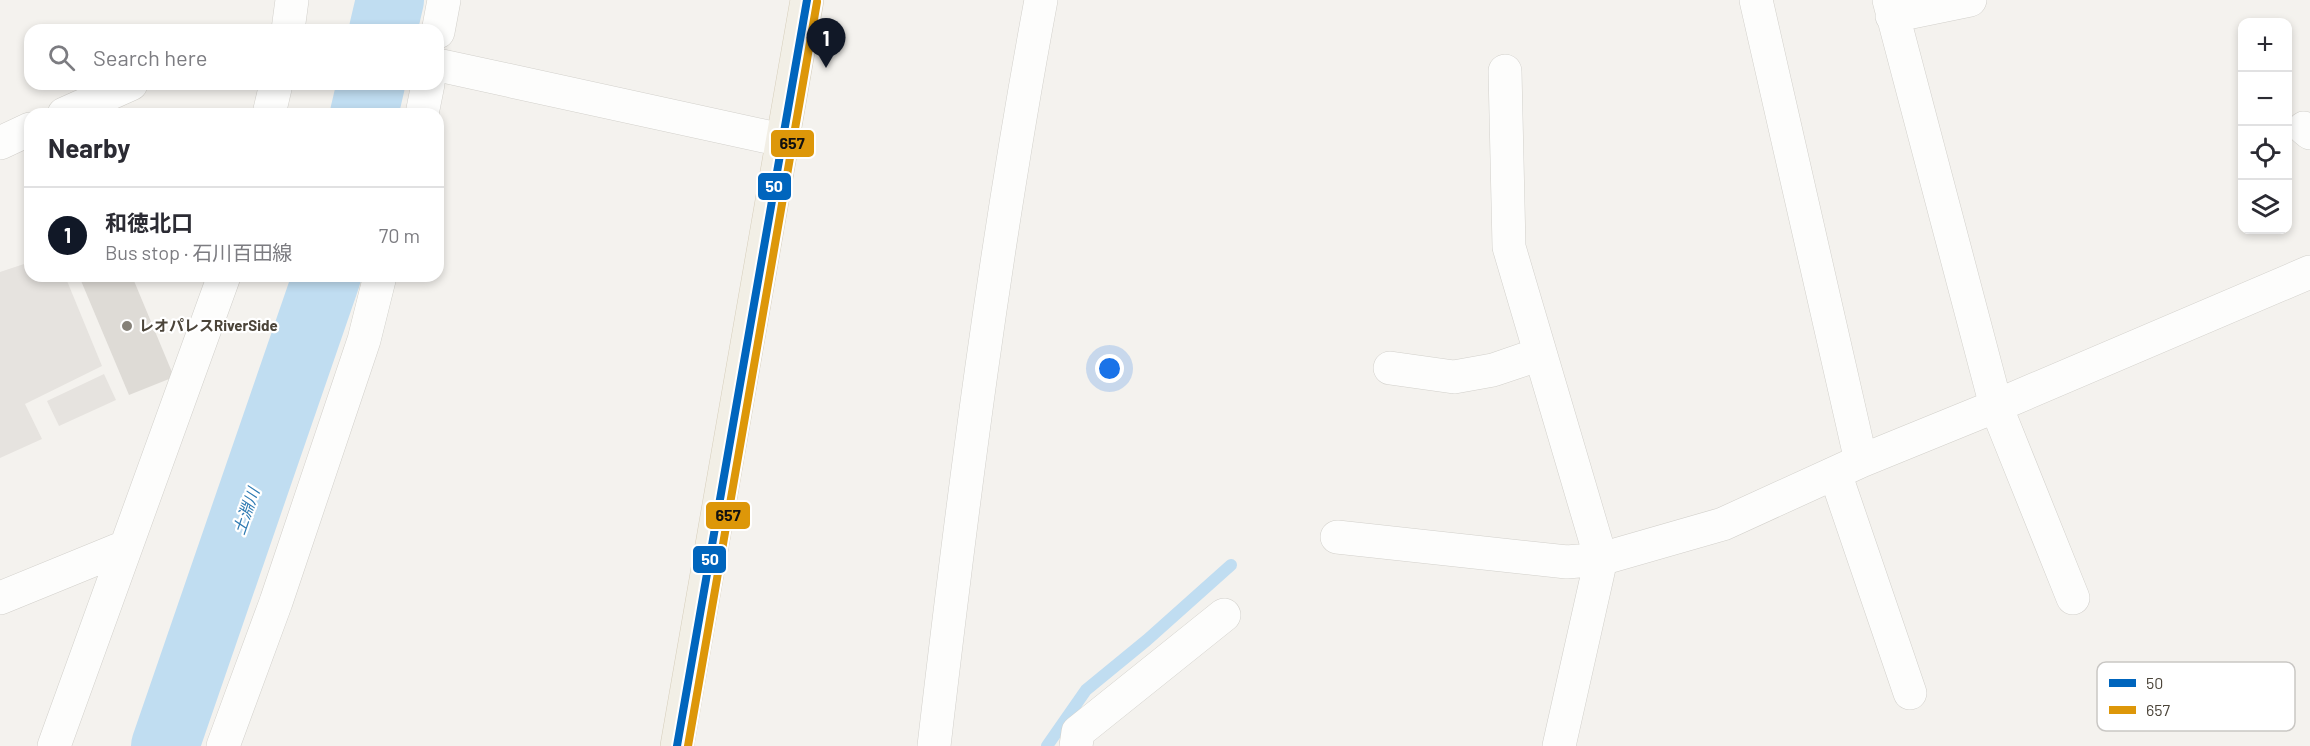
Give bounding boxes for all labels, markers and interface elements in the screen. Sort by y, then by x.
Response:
map controls [2238,18,2292,234]
button: + [2238,18,2292,72]
pin: 1 [806,19,846,68]
search box [24,24,444,90]
icon: search [45,41,78,74]
text: Search here [93,44,207,70]
button: − [2238,72,2292,126]
button: locate [2238,126,2292,180]
line badge: 657 [770,129,815,158]
text: Nearby [48,132,130,163]
text: 657 [779,133,805,152]
line badge: 50 [757,172,792,201]
text: 50 [765,176,783,195]
button: layers [2238,180,2292,234]
text: 和徳北口 [105,209,193,235]
text: 1 [64,223,71,247]
text: 70 m [379,223,420,247]
text: Bus stop · 石川百田線 [105,240,292,264]
place label: レオパレスRiverSide [139,316,278,334]
marker: レオパレスRiverSide [120,319,134,333]
your location [1095,354,1124,383]
water label: 土淵川 [229,483,263,537]
line badge: 657 [705,501,751,530]
text: 657 [715,505,741,524]
line badge: 50 [692,545,727,574]
text: 50 [701,549,719,568]
legend [2097,662,2295,731]
text: 50 [2146,673,2163,692]
text: 657 [2146,700,2170,719]

